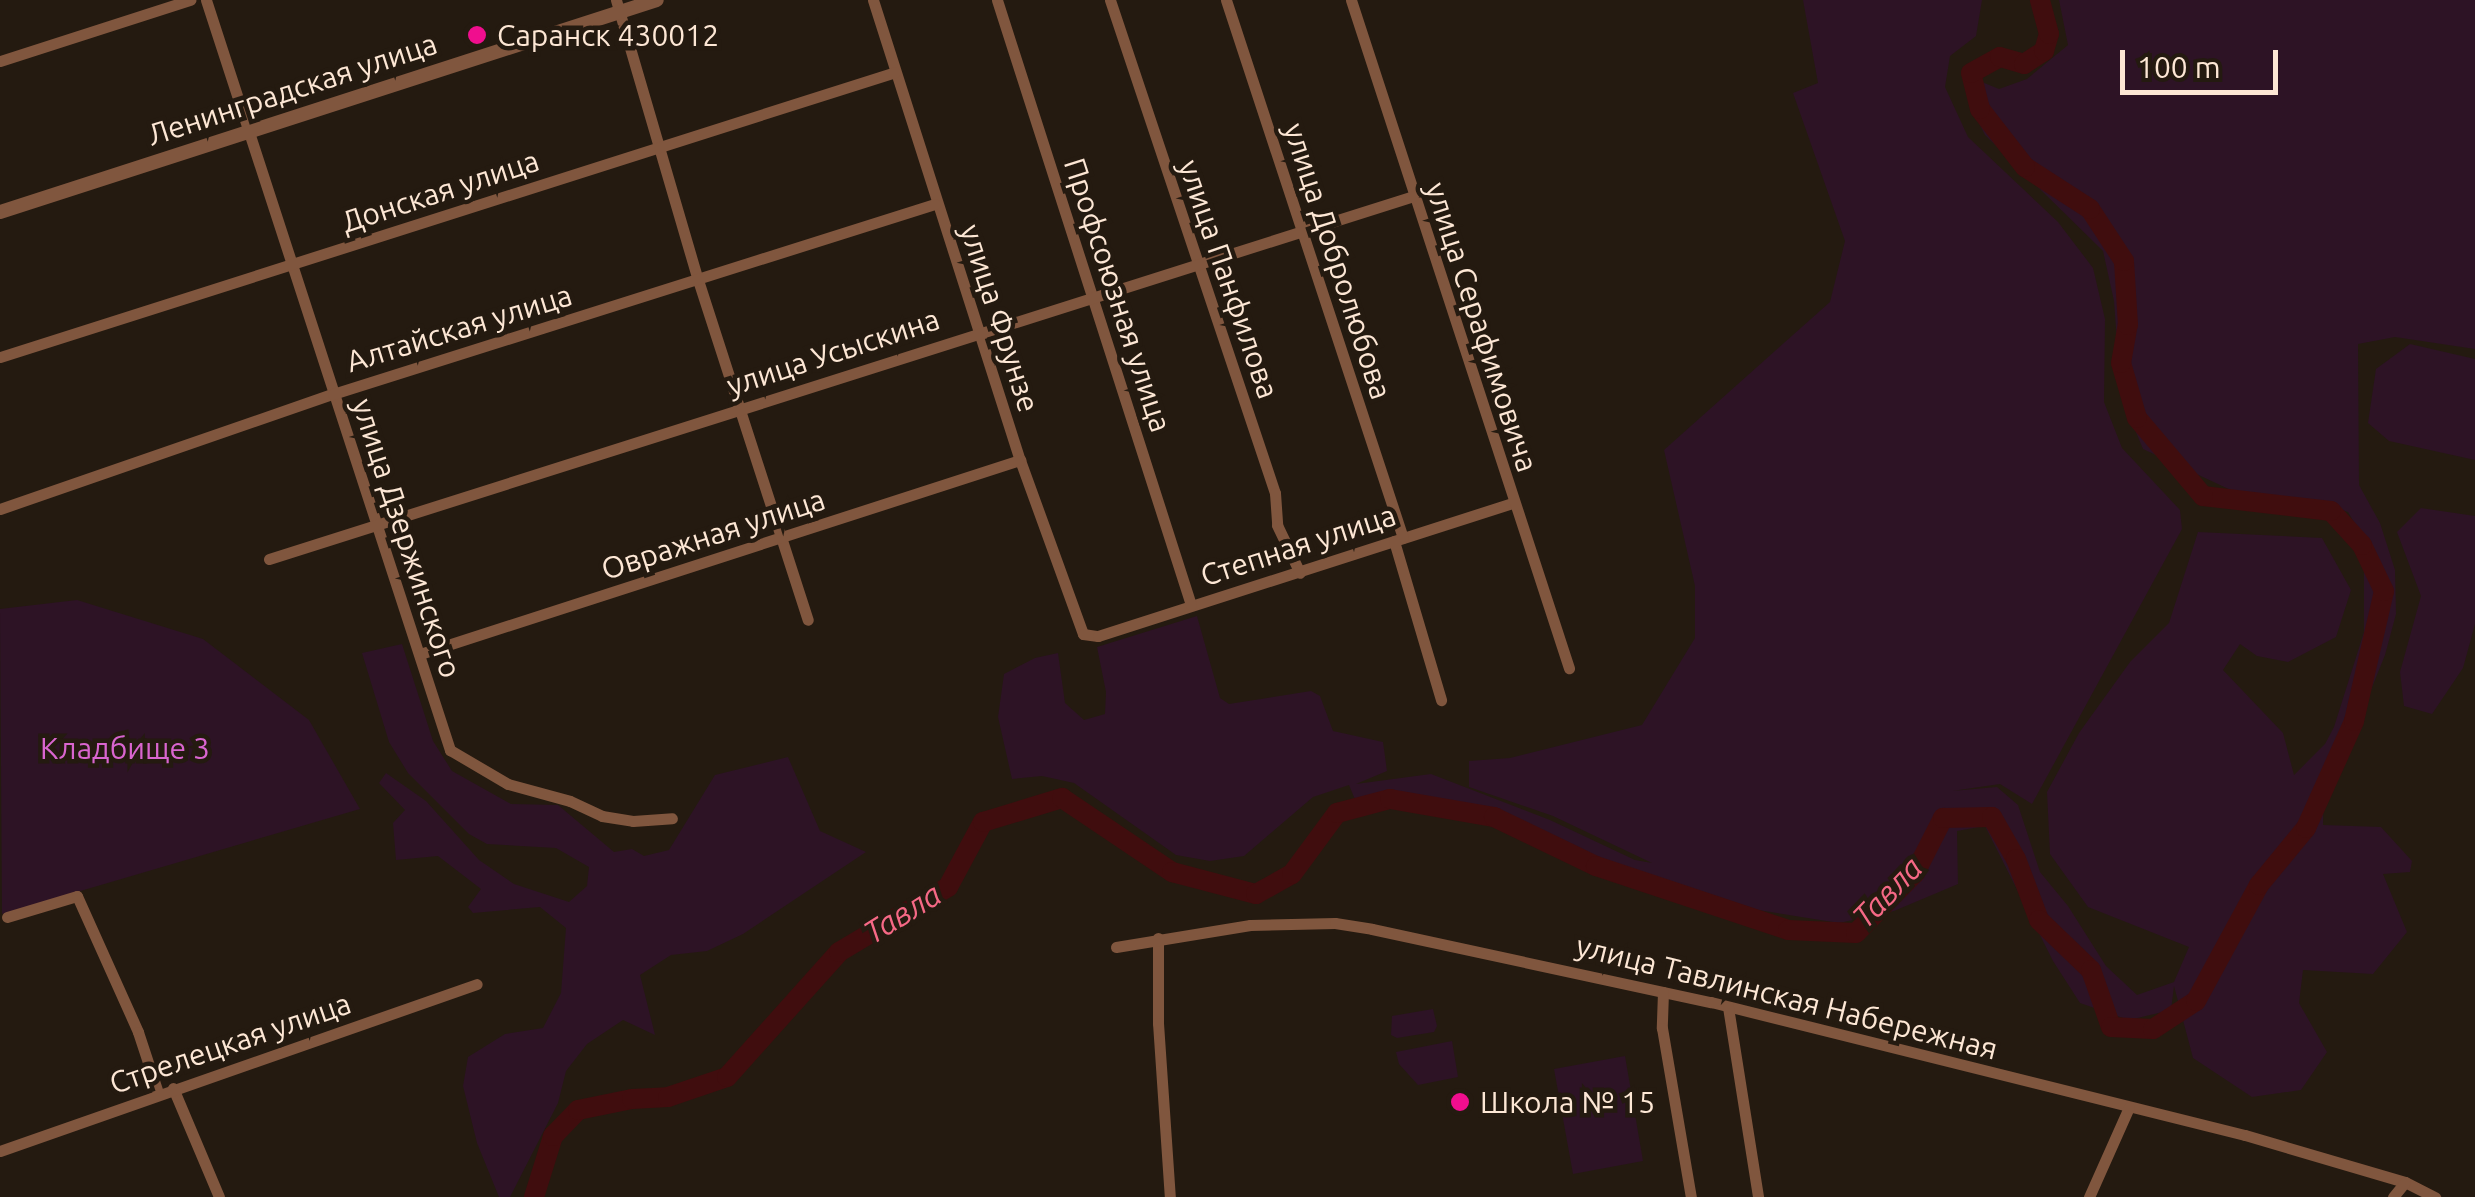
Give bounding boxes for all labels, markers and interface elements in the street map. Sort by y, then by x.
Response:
place label: Саранск 430012 [497,17,719,53]
marker: Саранск 430012 [466,24,488,46]
street label: Ленинградская улица [143,25,441,153]
scale bar [2125,30,2282,92]
text: 100 m [2137,50,2221,84]
street label: улица Добролюбова [1276,118,1400,404]
street label: Донская улица [337,142,543,240]
street label: Профсоюзная улица [1057,153,1179,437]
street label: улица Панфилова [1171,155,1287,403]
street label: улица Серафимовича [1418,178,1546,476]
street label: улица Фрунзе [953,220,1047,416]
street label: Алтайская улица [342,277,576,379]
street label: улица Усыскина [722,301,944,403]
street label: улица Дзержинского [345,394,469,682]
street label: Овражная улица [597,481,829,587]
street label: Степная улица [1196,497,1400,593]
park label: Кладбище 3 [40,730,210,766]
water label: Тавла [1844,848,1930,936]
water label: Тавла [856,874,948,952]
street label: улица Тавлинская Набережная [1573,927,2001,1067]
street label: Стрелецкая улица [105,985,355,1101]
place label: Школа № 15 [1480,1084,1655,1120]
marker: Школа № 15 [1449,1091,1471,1113]

